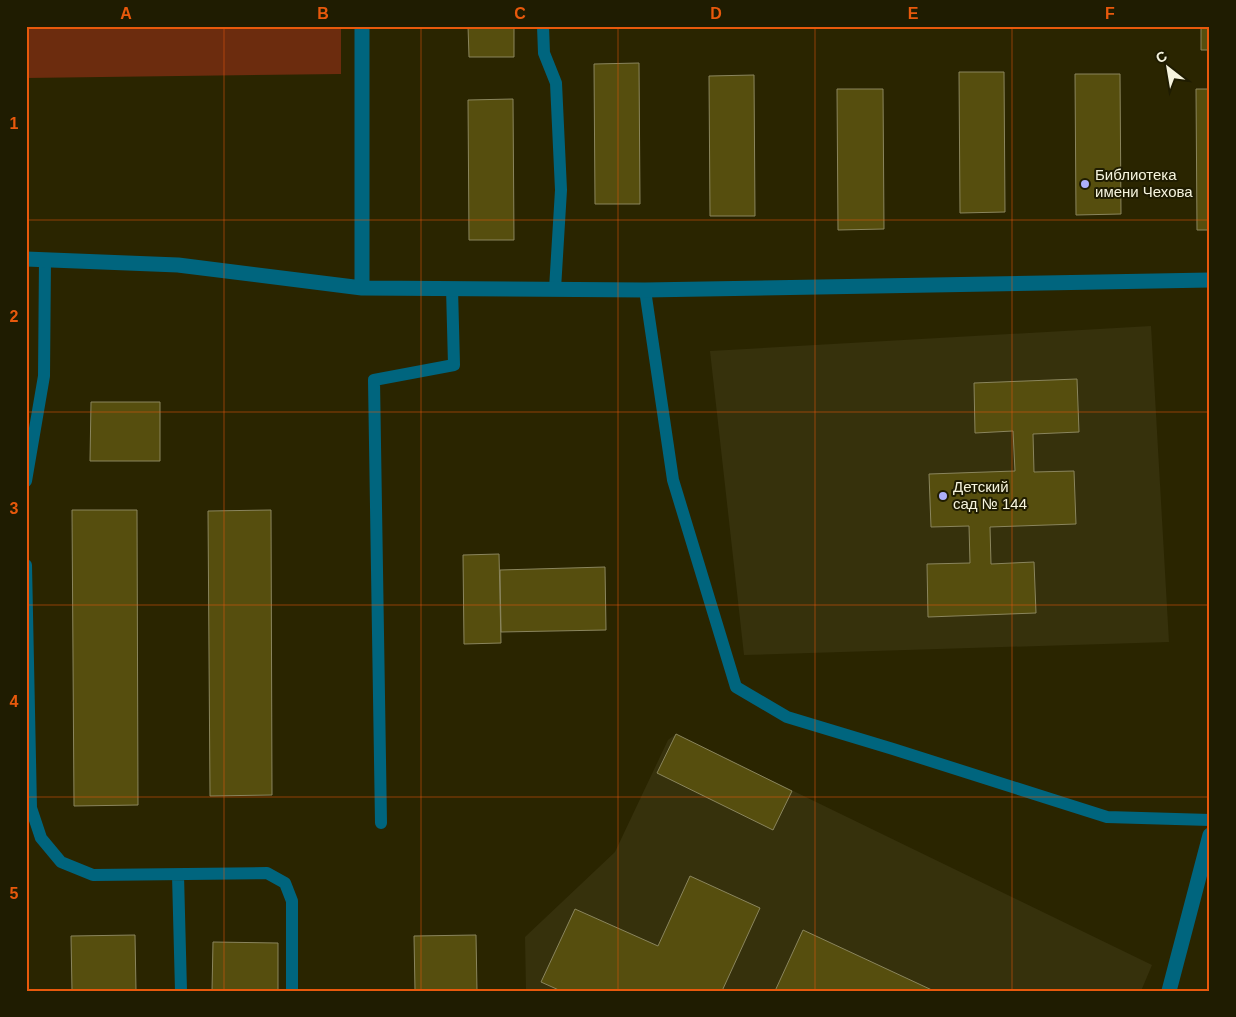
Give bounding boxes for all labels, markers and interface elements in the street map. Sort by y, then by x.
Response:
text: A [120,5,132,22]
text: B [317,5,329,22]
text: C [514,5,526,22]
text: D [710,5,722,22]
text: E [908,5,919,22]
text: F [1105,5,1115,22]
north arrow [1144,42,1194,92]
text: С [1153,47,1170,66]
text: 1 [10,115,19,132]
place label: Библиотека имени Чехова [1095,166,1193,200]
marker: Библиотека имени Чехова [1079,178,1091,190]
text: 2 [10,308,19,325]
place label: Детский сад № 144 [953,478,1027,512]
marker: Детский сад № 144 [937,490,949,502]
text: 3 [10,500,19,517]
text: 4 [10,693,19,710]
text: 5 [10,885,19,902]

